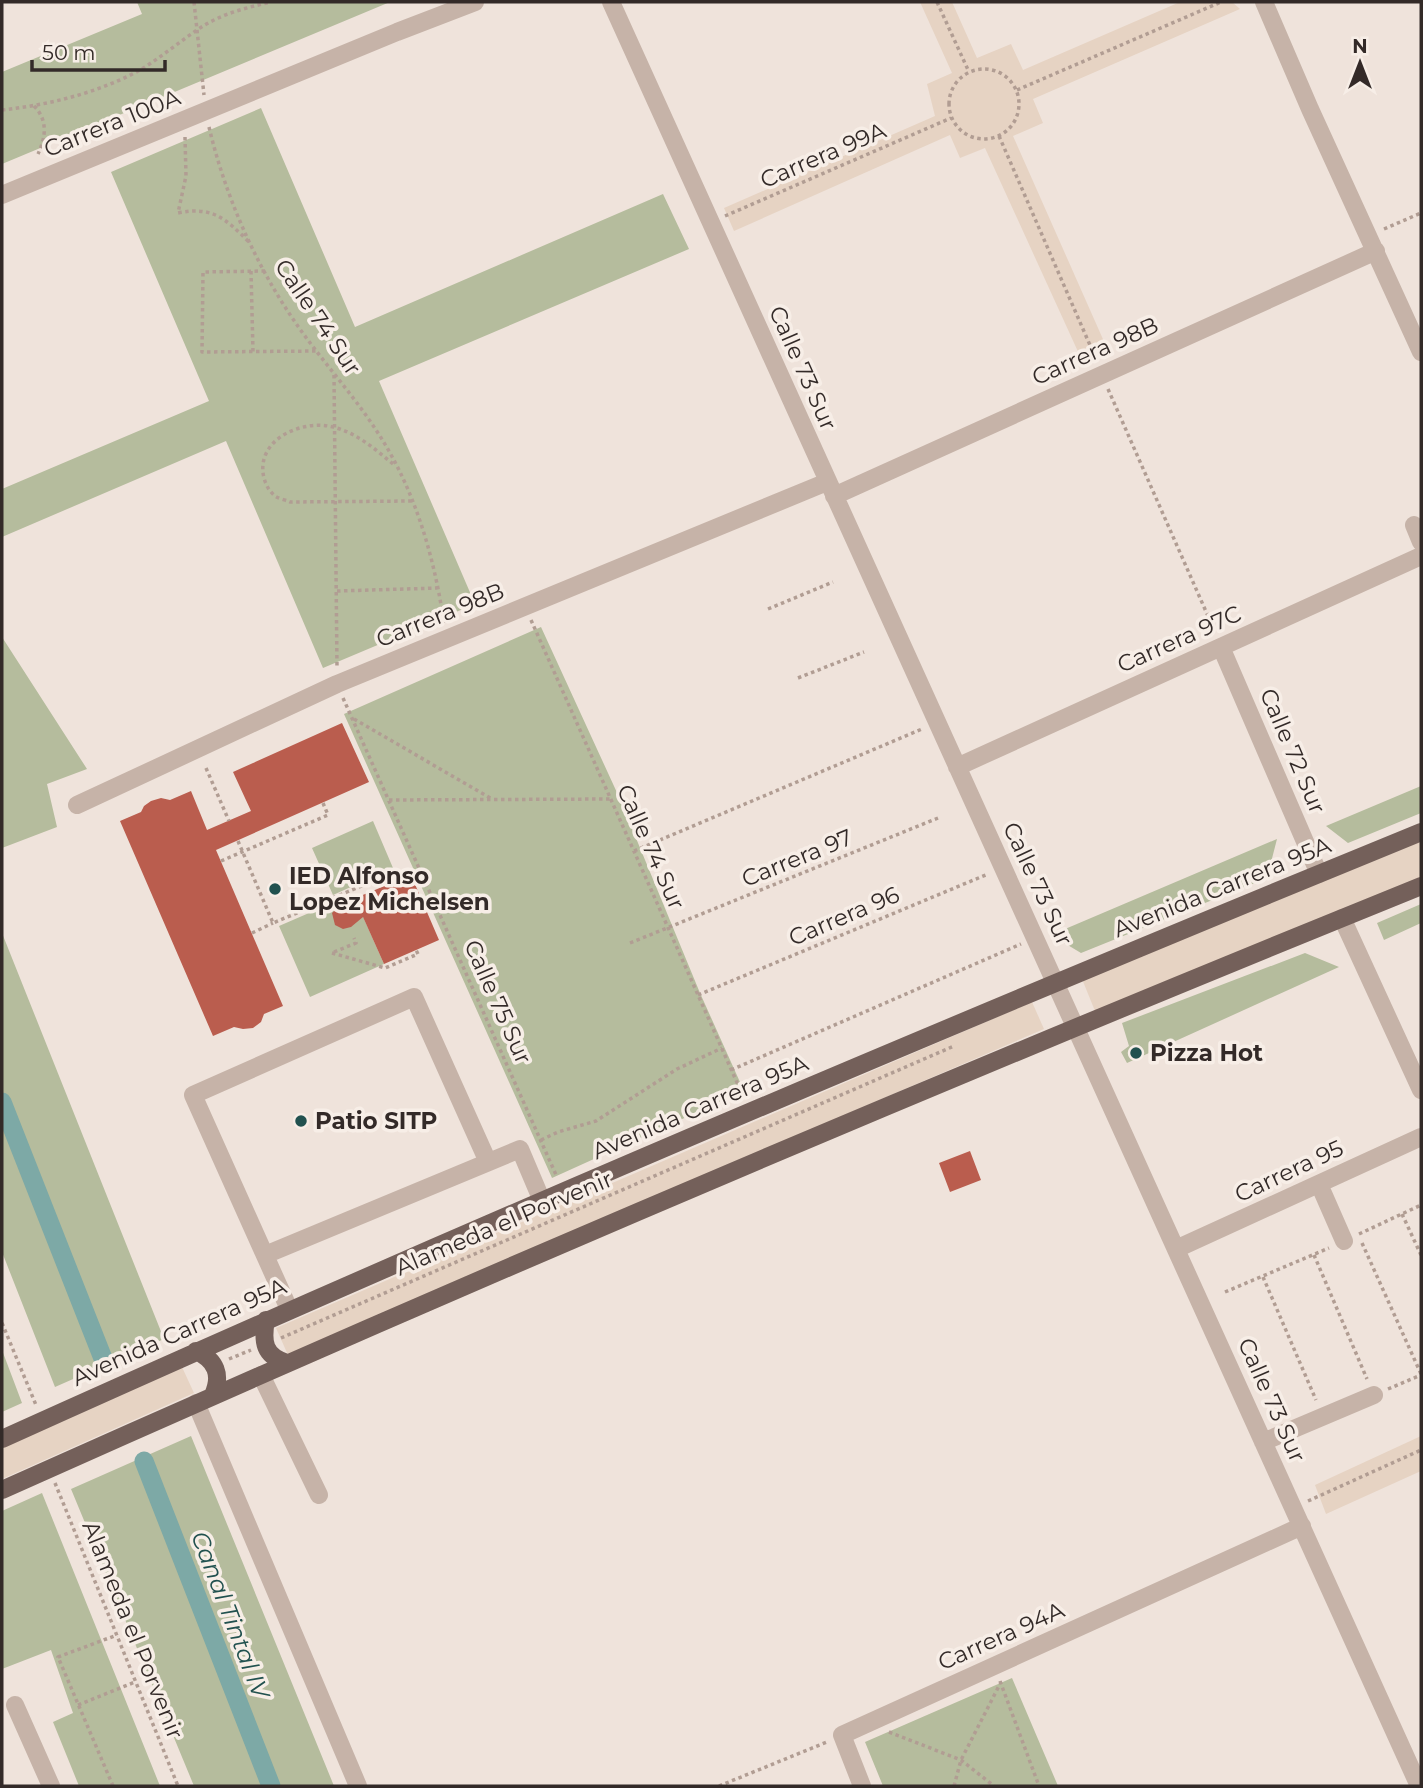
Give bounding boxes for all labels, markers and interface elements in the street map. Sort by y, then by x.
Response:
scale bar [32,28,164,72]
north arrow [1325,28,1395,98]
text: N [1352,35,1368,58]
text: 50 m [42,40,96,65]
street label: Carrera 100A [40,83,185,163]
street label: Carrera 99A [756,116,891,194]
street label: Calle 74 Sur [269,254,367,380]
street label: Calle 73 Sur [763,301,843,435]
street label: Carrera 98B [1027,311,1163,391]
street label: Carrera 98B [372,577,508,653]
street label: Carrera 97C [1113,599,1245,679]
street label: Calle 72 Sur [1254,684,1332,818]
street label: Calle 74 Sur [611,780,691,914]
street label: Calle 73 Sur [997,818,1079,950]
street label: Carrera 97 [738,823,856,893]
street label: Avenida Carrera 95A [1109,830,1335,943]
place label: IED Alfonso Lopez Michelsen [289,862,490,916]
street label: Carrera 96 [784,880,904,952]
marker: IED Alfonso Lopez Michelsen [267,881,283,897]
street label: Calle 75 Sur [458,936,538,1068]
place label: Pizza Hot [1150,1039,1263,1067]
marker: Pizza Hot [1128,1045,1144,1061]
street label: Avenida Carrera 95A [588,1049,813,1165]
place label: Patio SITP [315,1107,437,1135]
marker: Patio SITP [293,1113,309,1129]
street label: Carrera 95 [1230,1134,1348,1208]
street label: Alameda el Porvenir [391,1165,617,1281]
street label: Avenida Carrera 95A [67,1272,291,1392]
street label: Calle 73 Sur [1232,1333,1312,1467]
street label: Alameda el Porvenir [76,1517,190,1743]
water label: Canal Tintal IV [185,1527,276,1705]
street label: Carrera 94A [934,1596,1069,1676]

